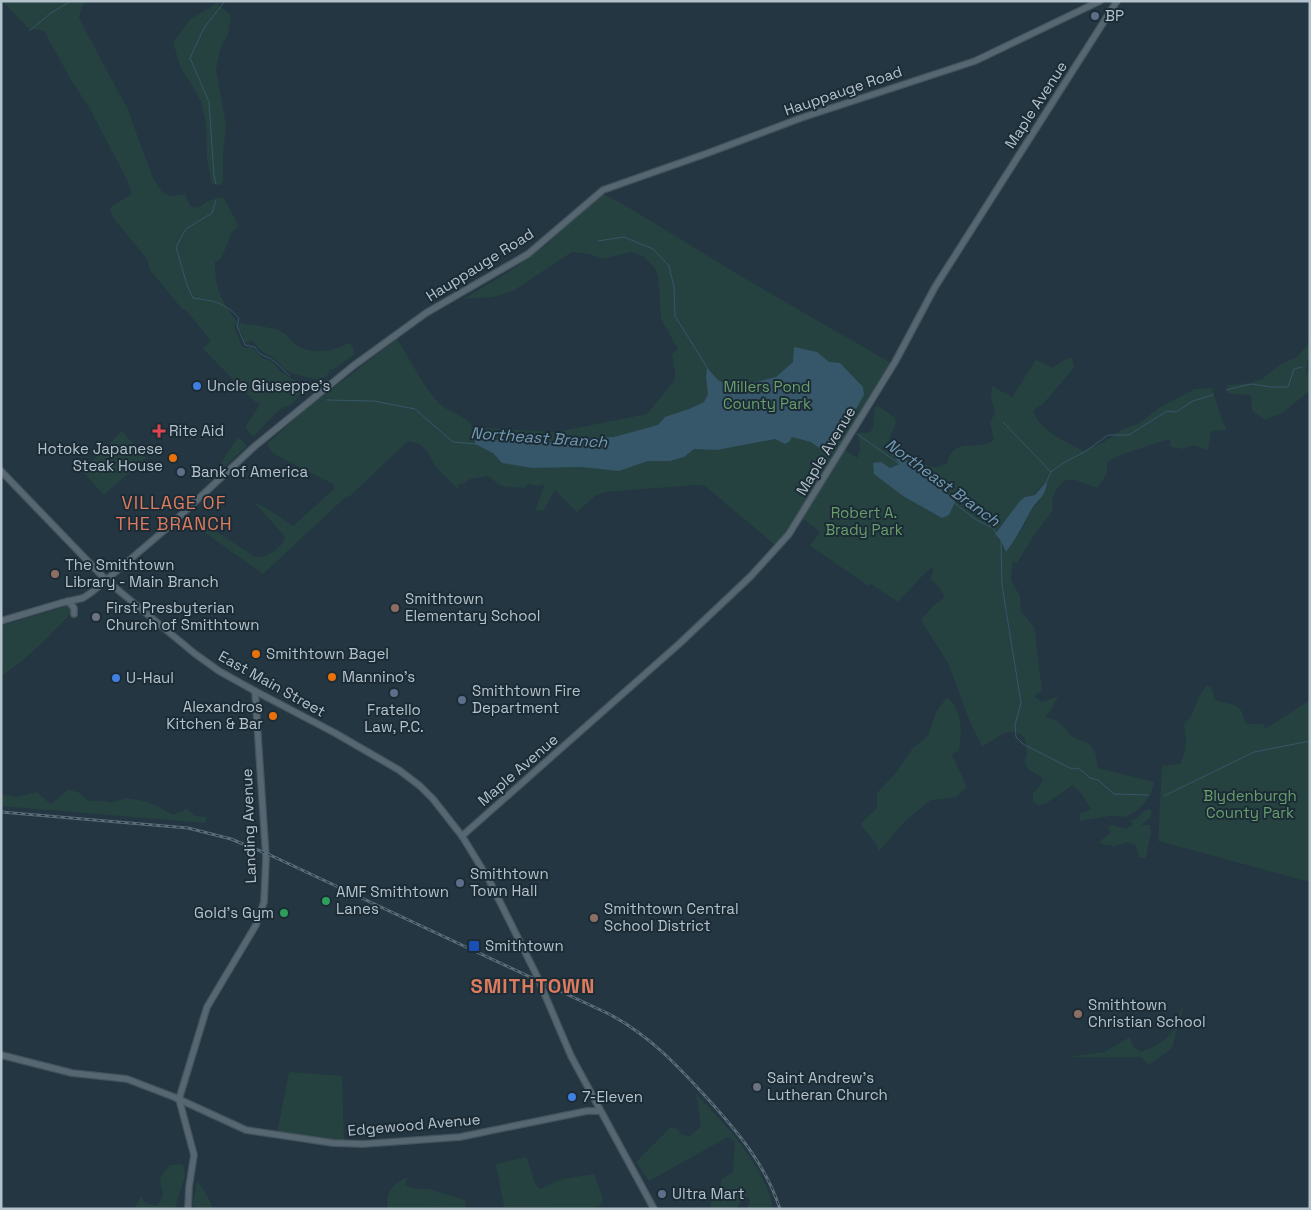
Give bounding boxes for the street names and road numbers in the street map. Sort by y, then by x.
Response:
street label: Maple Avenue [1000,57,1071,152]
street label: Hauppauge Road [781,61,904,120]
street label: Hauppauge Road [422,224,537,305]
street label: Maple Avenue [792,403,860,499]
street label: East Main Street [215,646,329,721]
street label: Maple Avenue [474,729,562,810]
street label: Landing Avenue [237,768,260,884]
street label: Edgewood Avenue [347,1109,481,1140]

